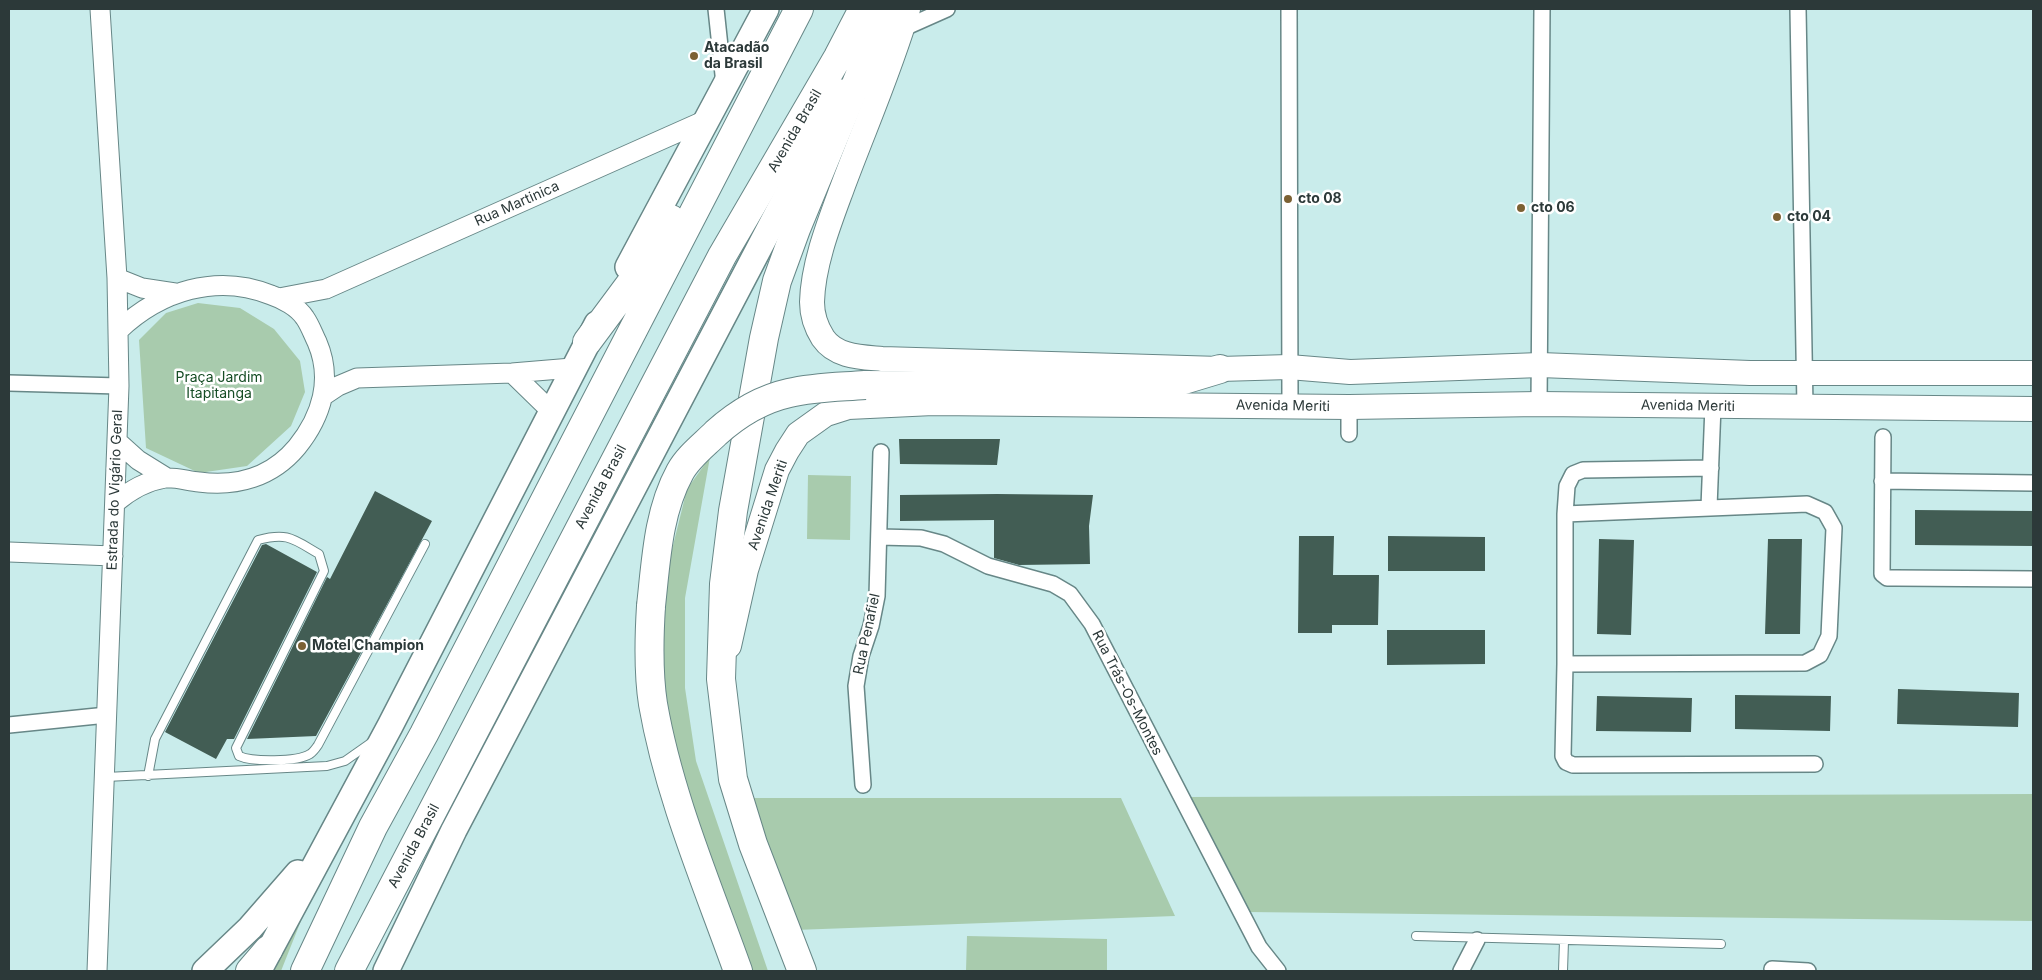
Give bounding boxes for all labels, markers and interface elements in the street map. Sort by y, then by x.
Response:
place label: Atacadão da Brasil [704,40,769,72]
marker: Atacadão da Brasil [688,50,700,62]
street label: Avenida Brasil [764,87,826,175]
street label: Rua Martinica [472,178,562,230]
place label: cto 08 [1298,191,1342,207]
marker: cto 08 [1282,193,1294,205]
place label: cto 06 [1531,200,1575,216]
marker: cto 06 [1515,202,1527,214]
place label: cto 04 [1787,209,1831,225]
marker: cto 04 [1771,211,1783,223]
park label: Praça Jardim Itapitanga [175,370,263,402]
street label: Avenida Meriti [1236,397,1330,415]
street label: Avenida Meriti [1641,397,1735,415]
street label: Estrada do Vigário Geral [104,409,126,571]
street label: Avenida Brasil [572,442,630,532]
street label: Avenida Meriti [745,458,791,552]
street label: Rua Penafiel [850,592,884,676]
street label: Rua Trás-Os-Montes [1088,628,1166,758]
place label: Motel Champion [312,638,424,654]
marker: Motel Champion [296,640,308,652]
street label: Avenida Brasil [385,801,443,891]

